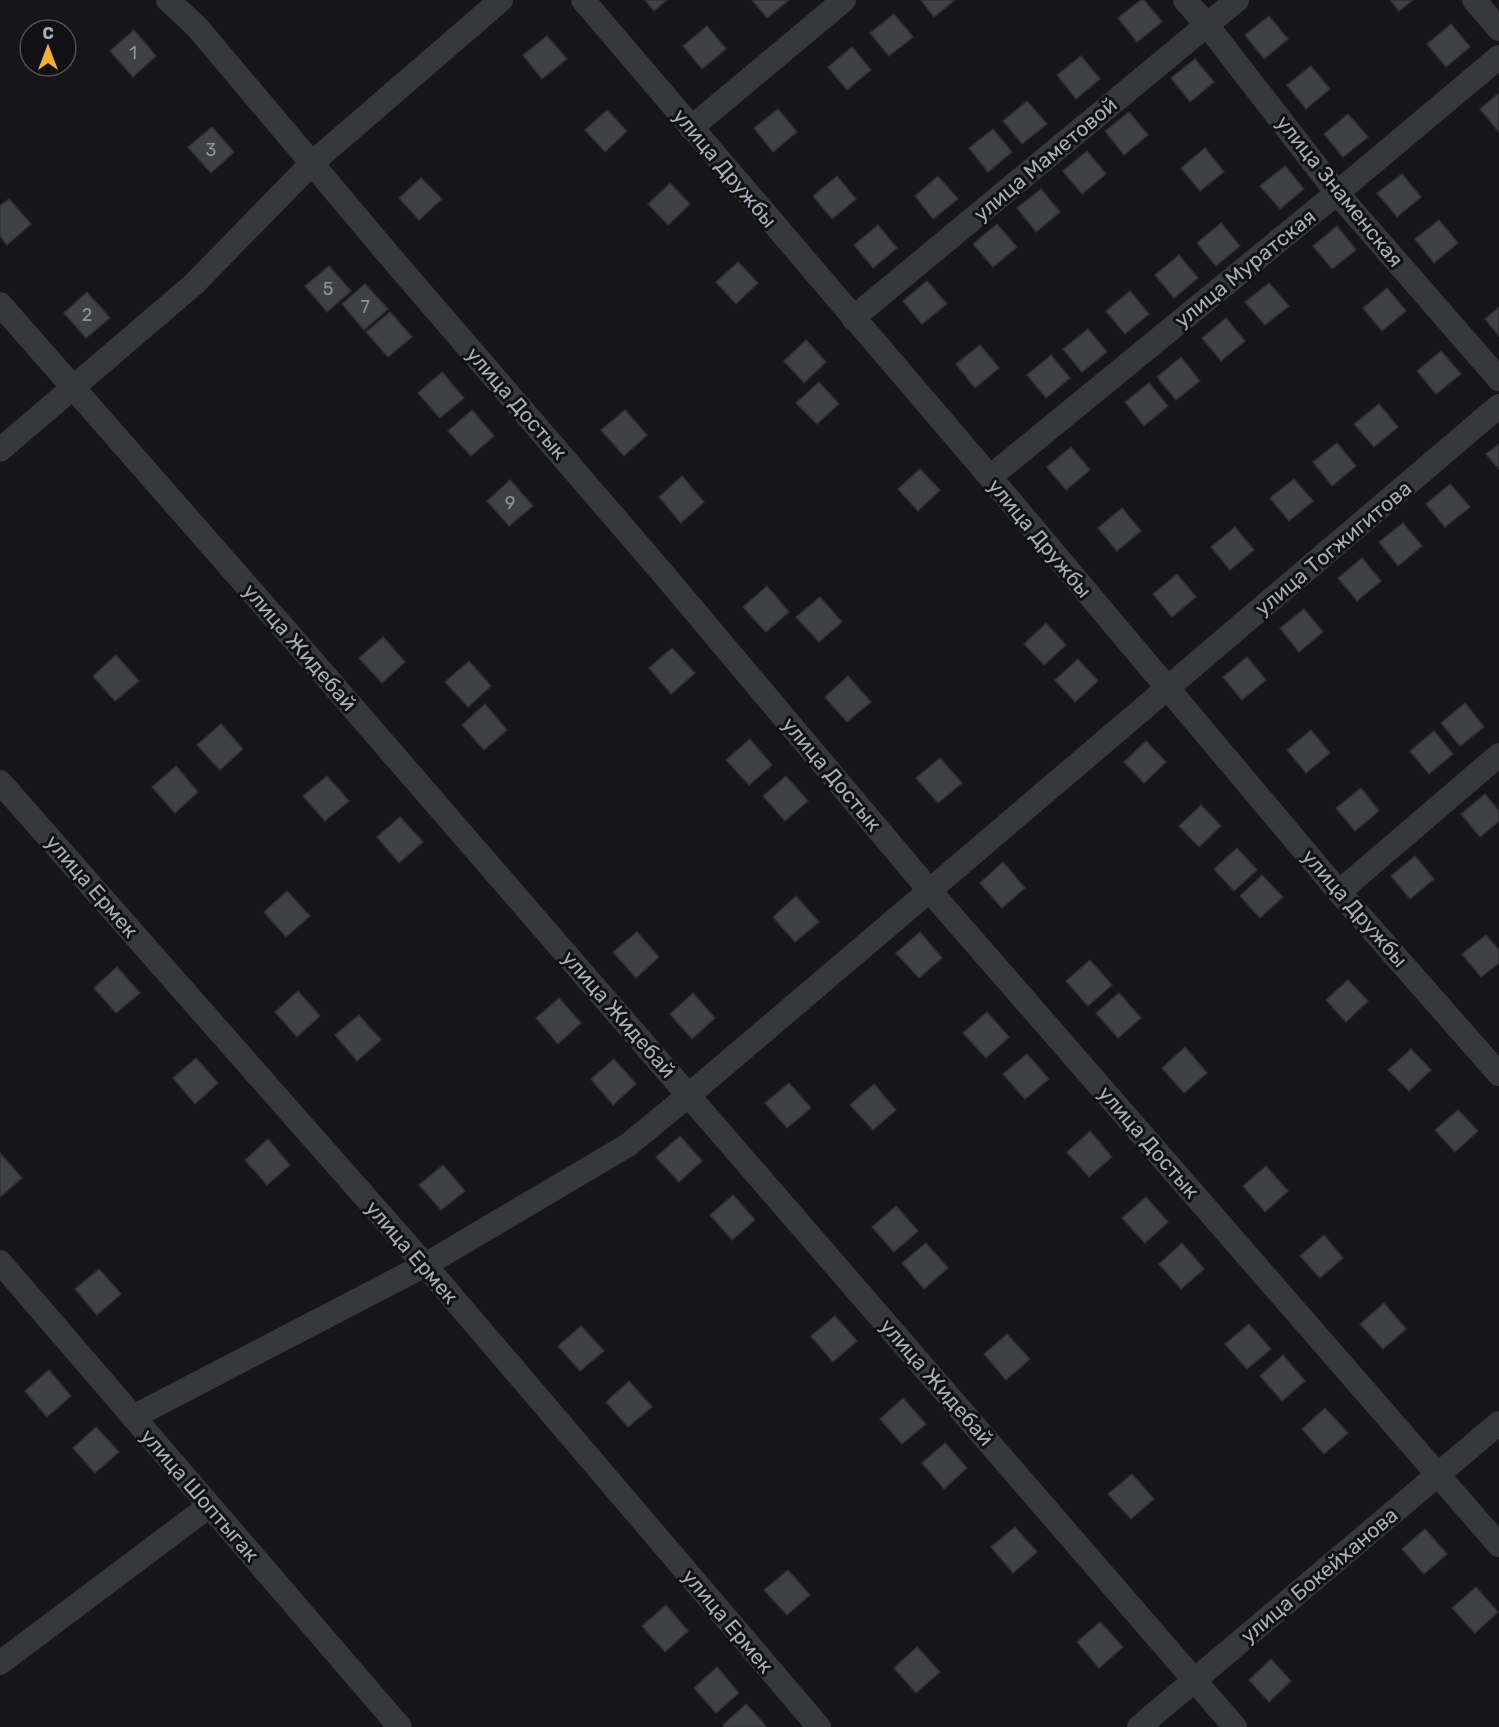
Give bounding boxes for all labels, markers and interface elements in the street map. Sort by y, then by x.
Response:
north arrow [18,18,78,78]
text: С [42,24,54,43]
house number: 1 [129,42,137,64]
street label: улица Маметовой [968,92,1122,226]
street label: улица Дружбы [668,103,782,233]
street label: улица Знаменская [1271,110,1409,272]
house number: 3 [206,139,216,161]
street label: улица Муратская [1169,203,1321,333]
house number: 5 [323,278,333,300]
house number: 7 [360,296,370,318]
house number: 2 [82,304,92,326]
street label: улица Достык [461,342,573,464]
street label: улица Дружбы [983,473,1097,603]
street label: улица Тогжигитова [1250,475,1416,621]
house number: 9 [505,492,515,514]
street label: улица Жидебай [238,578,362,716]
street label: улица Достык [777,712,887,836]
street label: улица Ермек [41,829,143,943]
street label: улица Дружбы [1297,844,1413,972]
street label: улица Жидебай [557,945,681,1083]
street label: улица Достык [1093,1081,1205,1203]
street label: улица Ермек [361,1195,463,1309]
street label: улица Жидебай [875,1313,999,1451]
street label: улица Шоптыгак [136,1424,264,1566]
street label: улица Бокейханова [1235,1502,1403,1648]
street label: улица Ермек [677,1564,779,1678]

